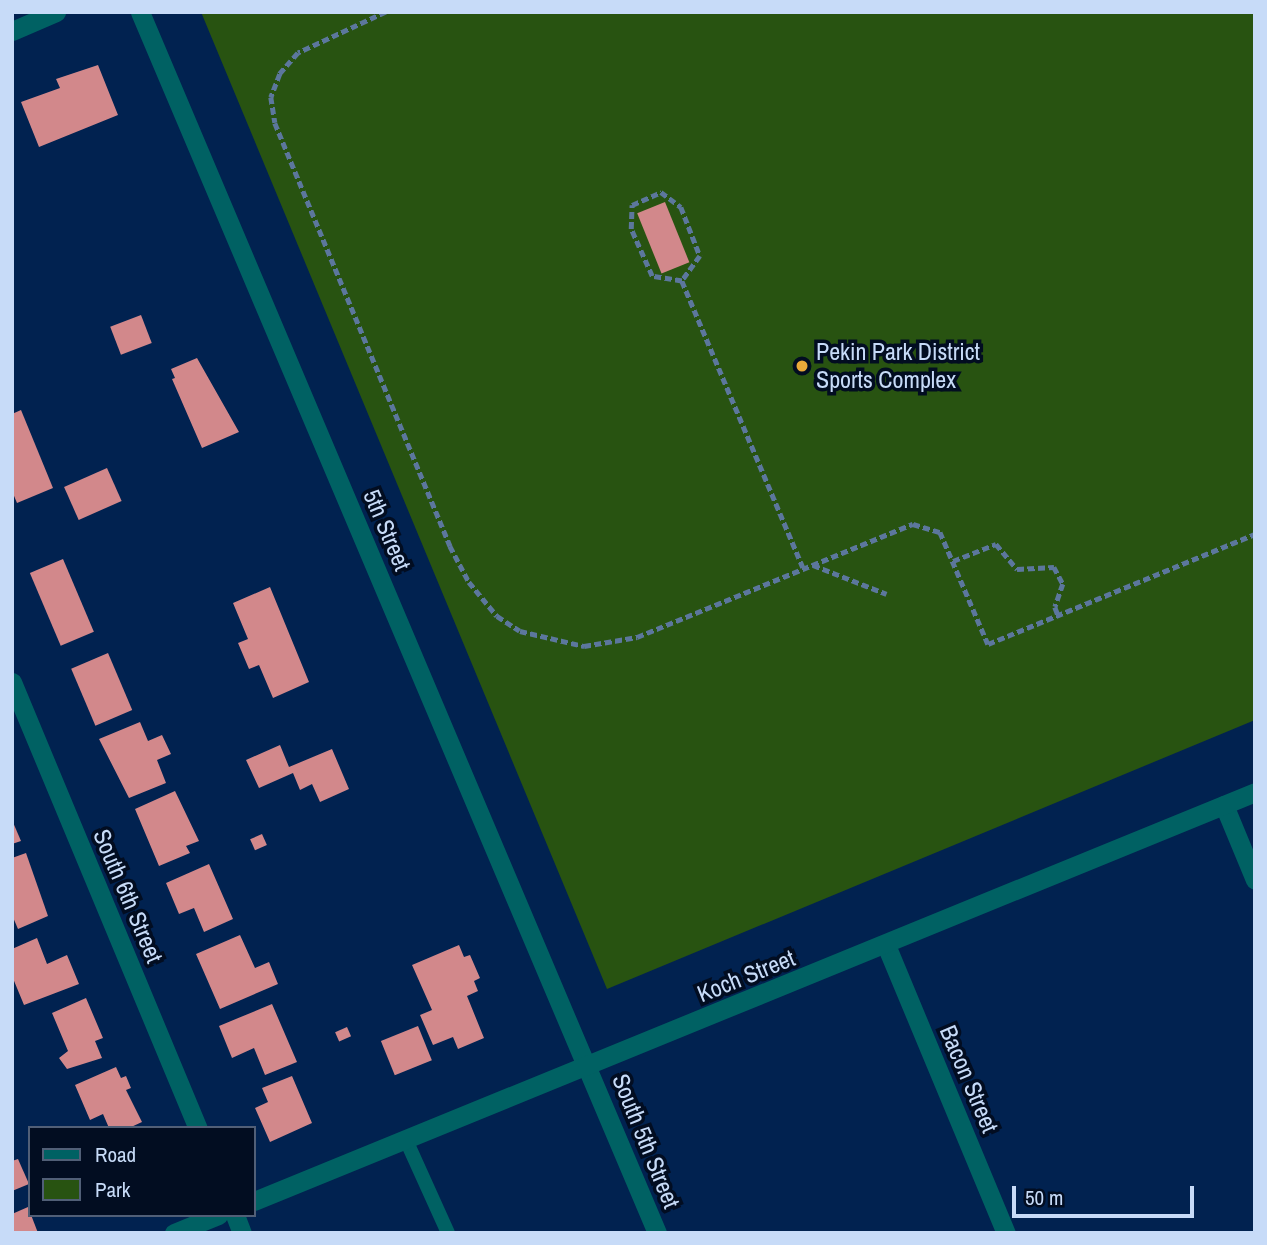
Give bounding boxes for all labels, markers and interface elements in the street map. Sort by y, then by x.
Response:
place label: Pekin Park District Sports Complex [816,338,980,394]
marker: Pekin Park District Sports Complex [794,358,810,374]
street label: 5th Street [357,485,417,575]
street label: South 6th Street [87,825,169,967]
street label: Koch Street [693,943,799,1009]
street label: Bacon Street [934,1021,1004,1137]
street label: South 5th Street [606,1070,686,1212]
legend [28,1126,256,1217]
text: Road [95,1140,136,1169]
scale bar [1015,1172,1197,1216]
text: Park [95,1175,130,1204]
text: 50 m [1025,1183,1063,1212]

